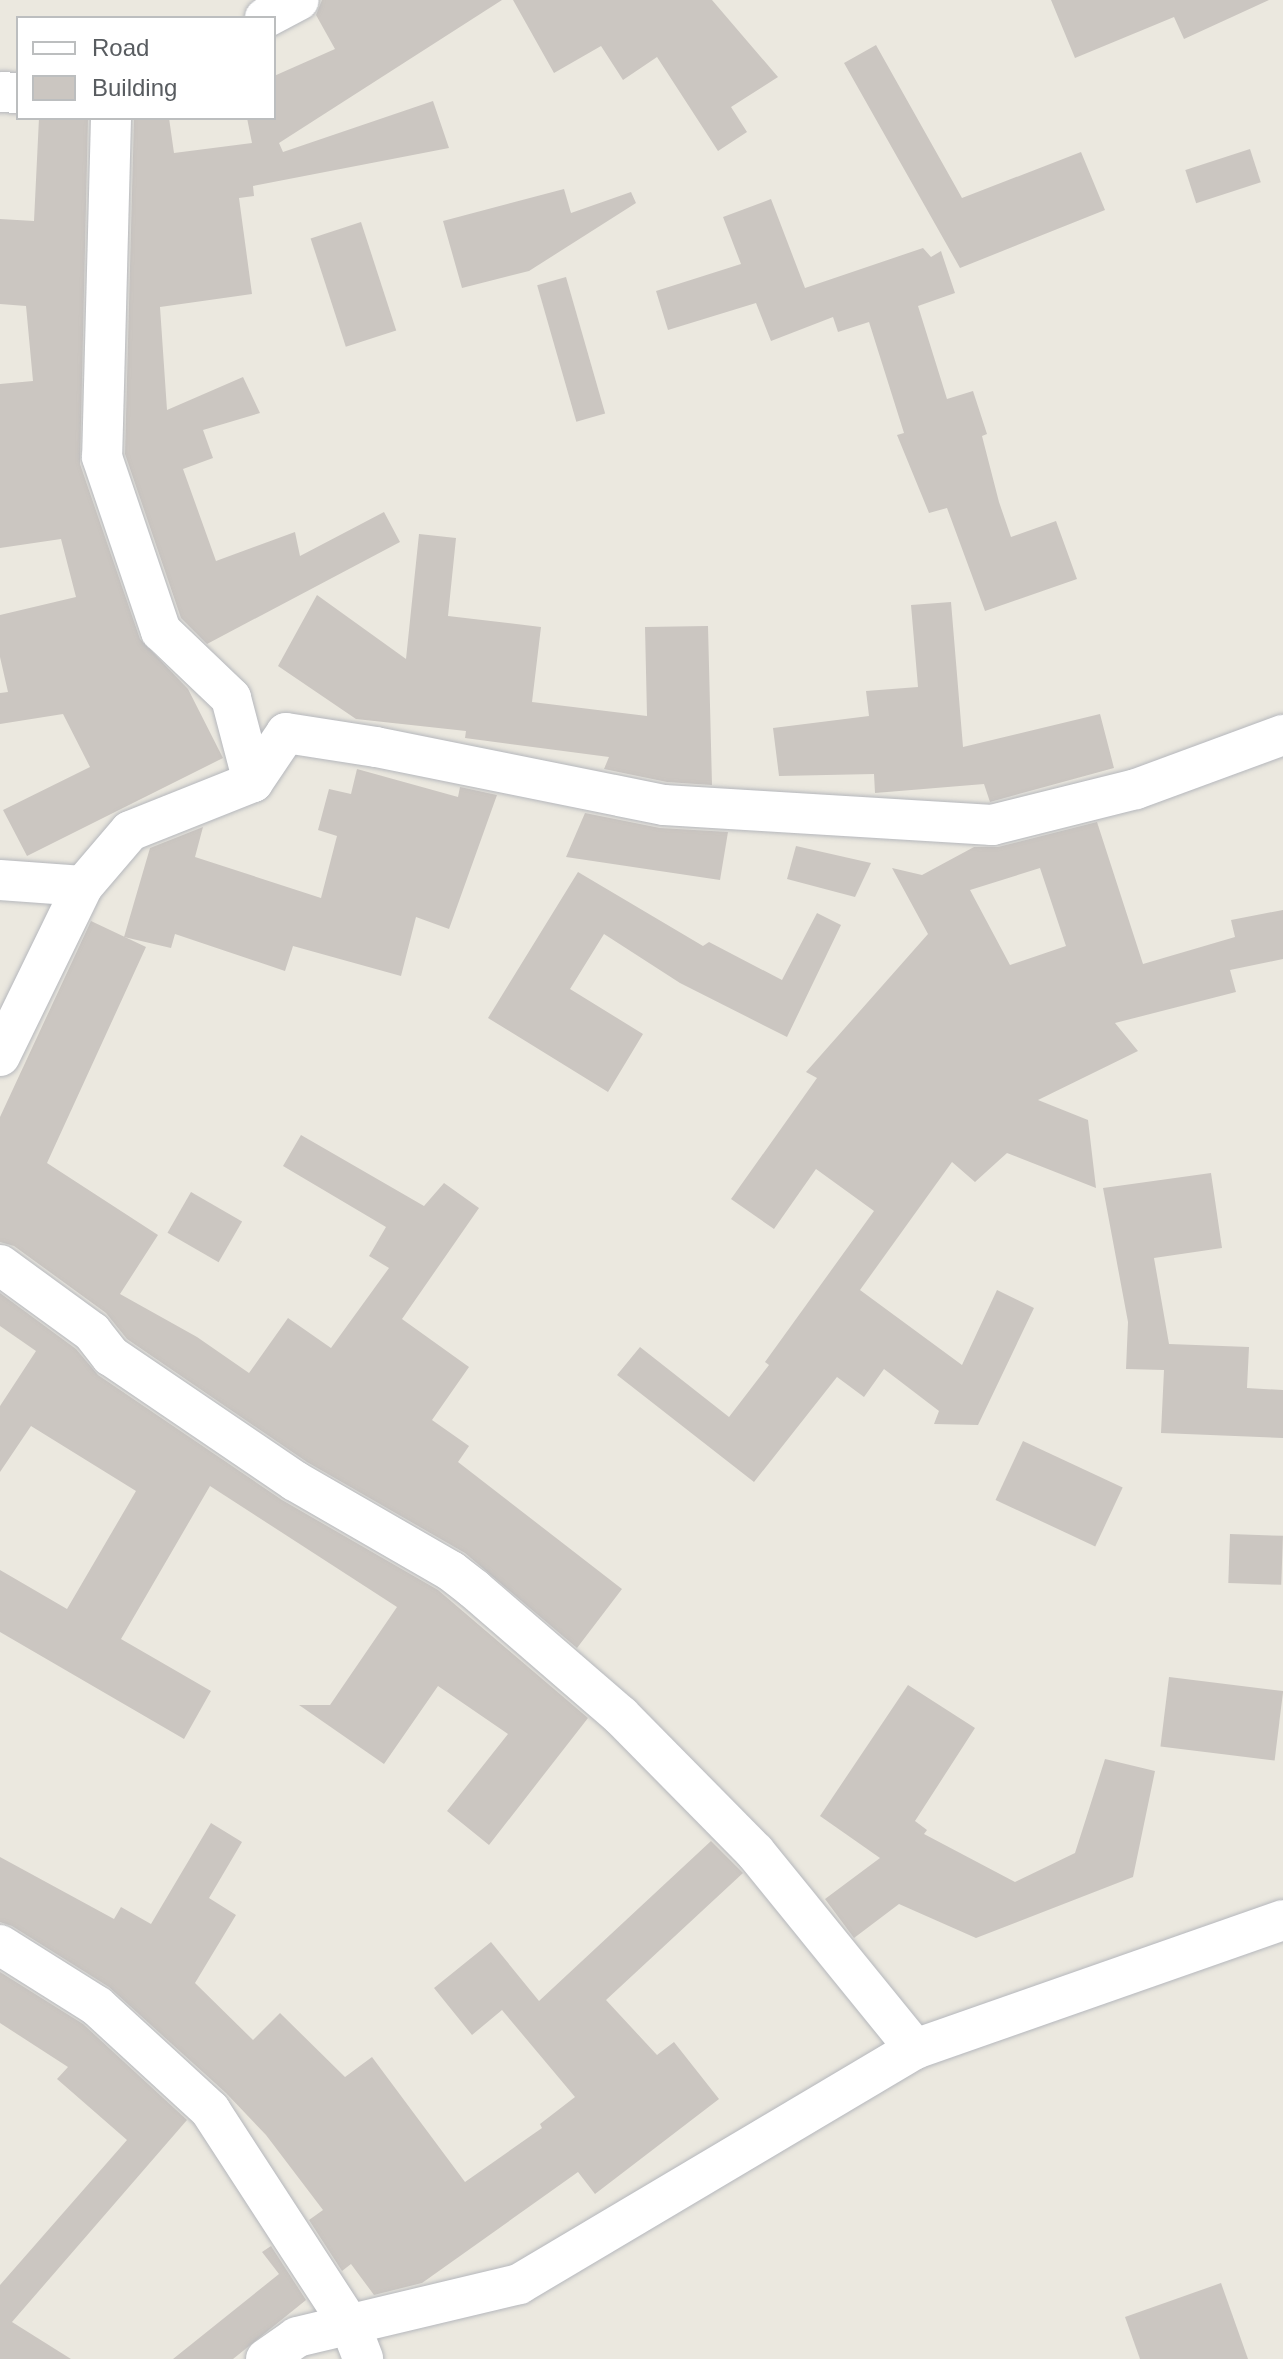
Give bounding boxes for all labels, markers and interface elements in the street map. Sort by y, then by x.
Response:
legend [16,16,276,120]
text: Road [92,34,149,61]
text: Building [92,74,177,101]

